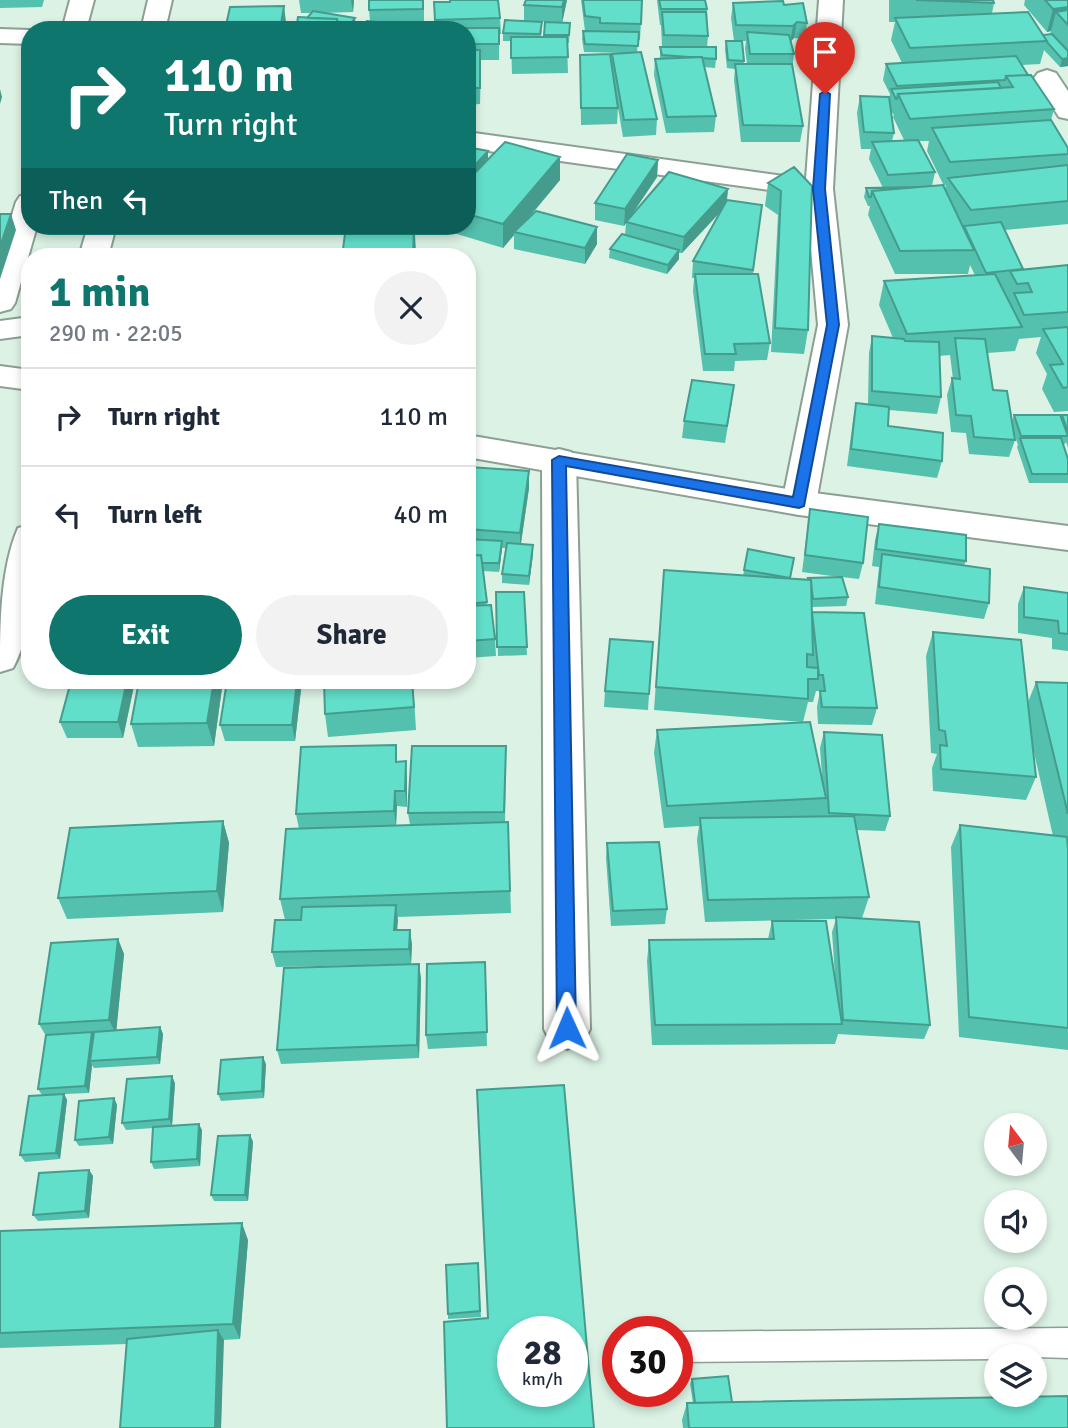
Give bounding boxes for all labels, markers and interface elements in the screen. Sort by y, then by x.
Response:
pin [795,22,855,94]
icon: arrive [806,33,844,71]
text: 110 m [164,45,294,105]
icon: right [49,49,140,140]
text: Turn right [164,105,297,144]
icon: left [117,182,155,220]
text: Then [49,185,103,217]
text: 1 min [49,267,150,318]
button: close [374,271,448,345]
text: 290 m · 22:05 [49,319,183,348]
icon: right [49,398,87,436]
text: Turn right [108,401,220,433]
text: 110 m [379,401,448,433]
icon: left [49,496,87,534]
text: Turn left [108,499,202,531]
text: 40 m [393,499,448,531]
button: Exit [49,595,242,675]
button: Share [256,595,448,675]
position arrow [530,991,604,1065]
north arrow [984,1113,1046,1176]
map controls [984,1113,1047,1407]
button: sound [984,1190,1047,1253]
button: search [984,1267,1047,1330]
speed limit sign: 30 [602,1316,693,1407]
text: 28 [524,1331,561,1374]
button: layers [984,1344,1047,1407]
text: km/h [522,1368,563,1390]

